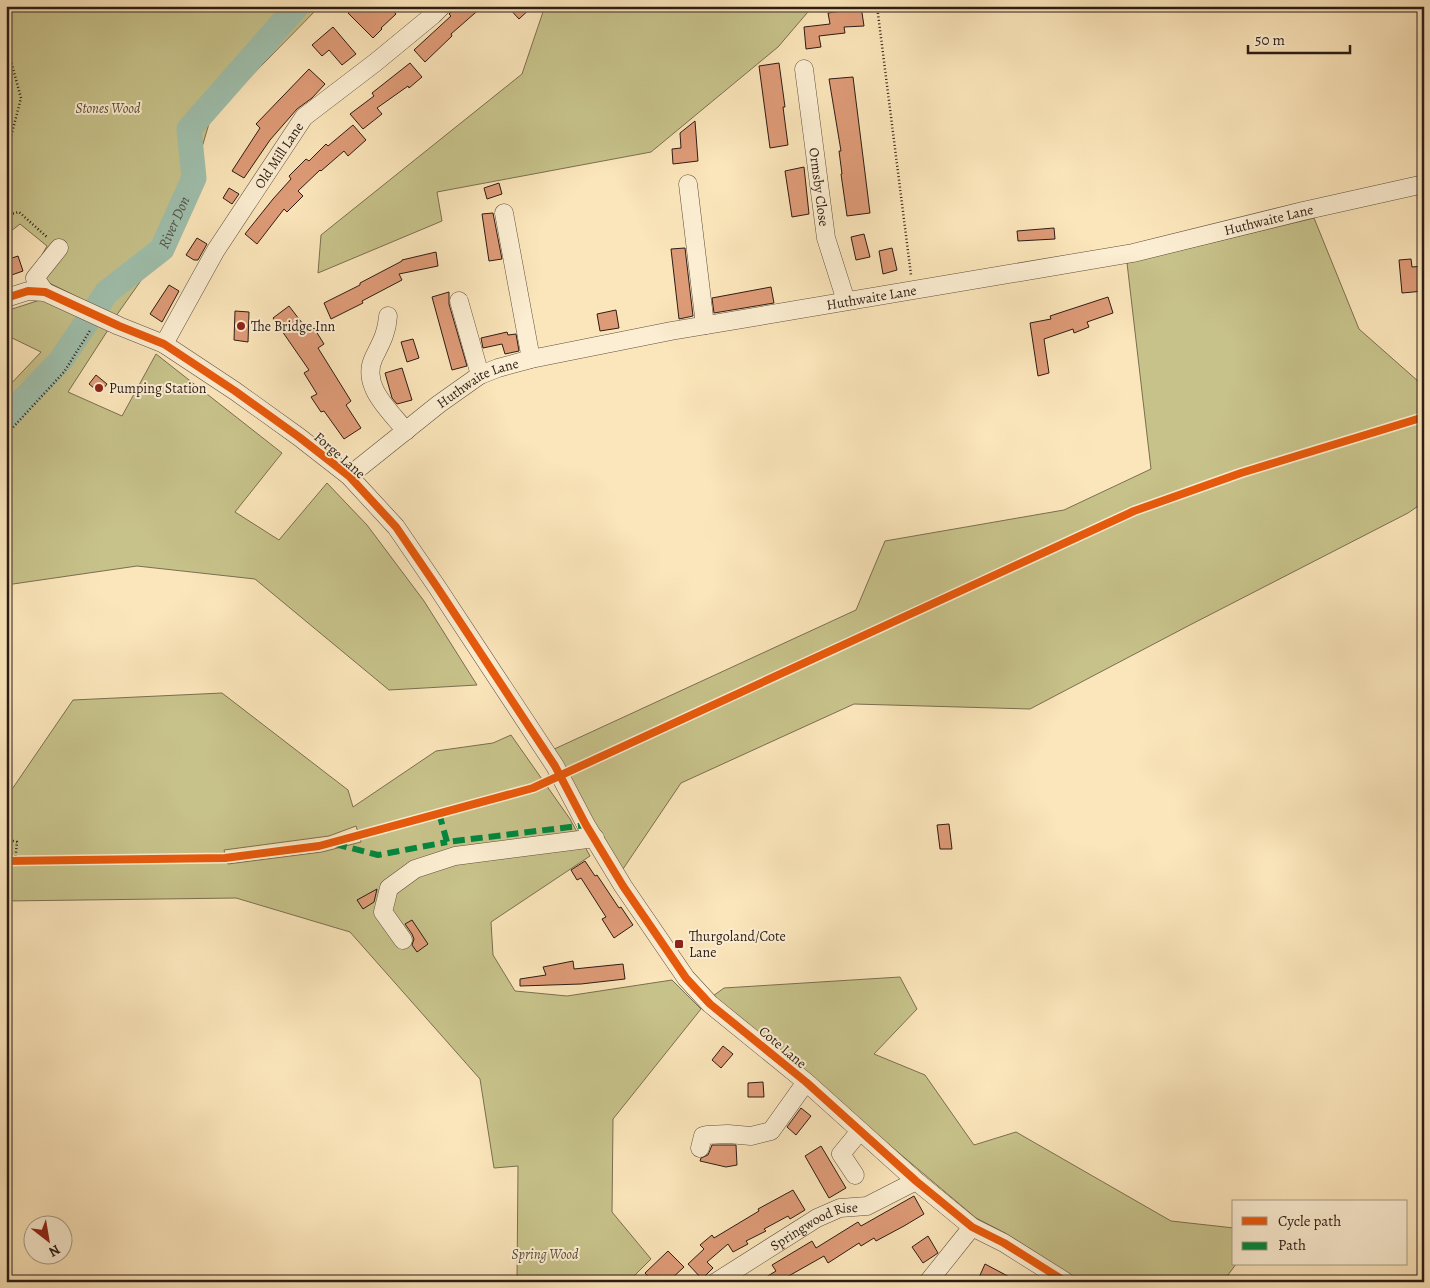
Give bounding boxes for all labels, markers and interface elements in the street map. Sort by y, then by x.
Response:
scale bar [1248,22,1350,54]
text: 50 m [1255,30,1285,50]
park label: Stones Wood [75,99,141,118]
street label: Old Mill Lane [250,118,308,193]
street label: Ormsby Close [804,146,833,228]
water label: River Don [153,193,195,252]
street label: Huthwaite Lane [1222,200,1315,240]
street label: Huthwaite Lane [825,281,918,315]
place label: The Bridge Inn [251,317,336,336]
marker: The Bridge Inn [235,320,247,332]
street label: Huthwaite Lane [433,354,521,413]
place label: Pumping Station [109,379,207,398]
marker: Pumping Station [93,382,105,394]
street label: Forge Lane [310,428,369,483]
place label: Thurgoland/Cote Lane [689,927,786,962]
marker: Thurgoland/Cote Lane [673,938,685,950]
street label: Cote Lane [755,1022,810,1073]
street label: Springwood Rise [766,1198,859,1255]
legend [1232,1200,1408,1266]
text: Cycle path [1278,1211,1341,1231]
north arrow [22,1216,72,1266]
text: Path [1278,1235,1306,1255]
text: N [45,1240,64,1261]
park label: Spring Wood [512,1245,579,1264]

